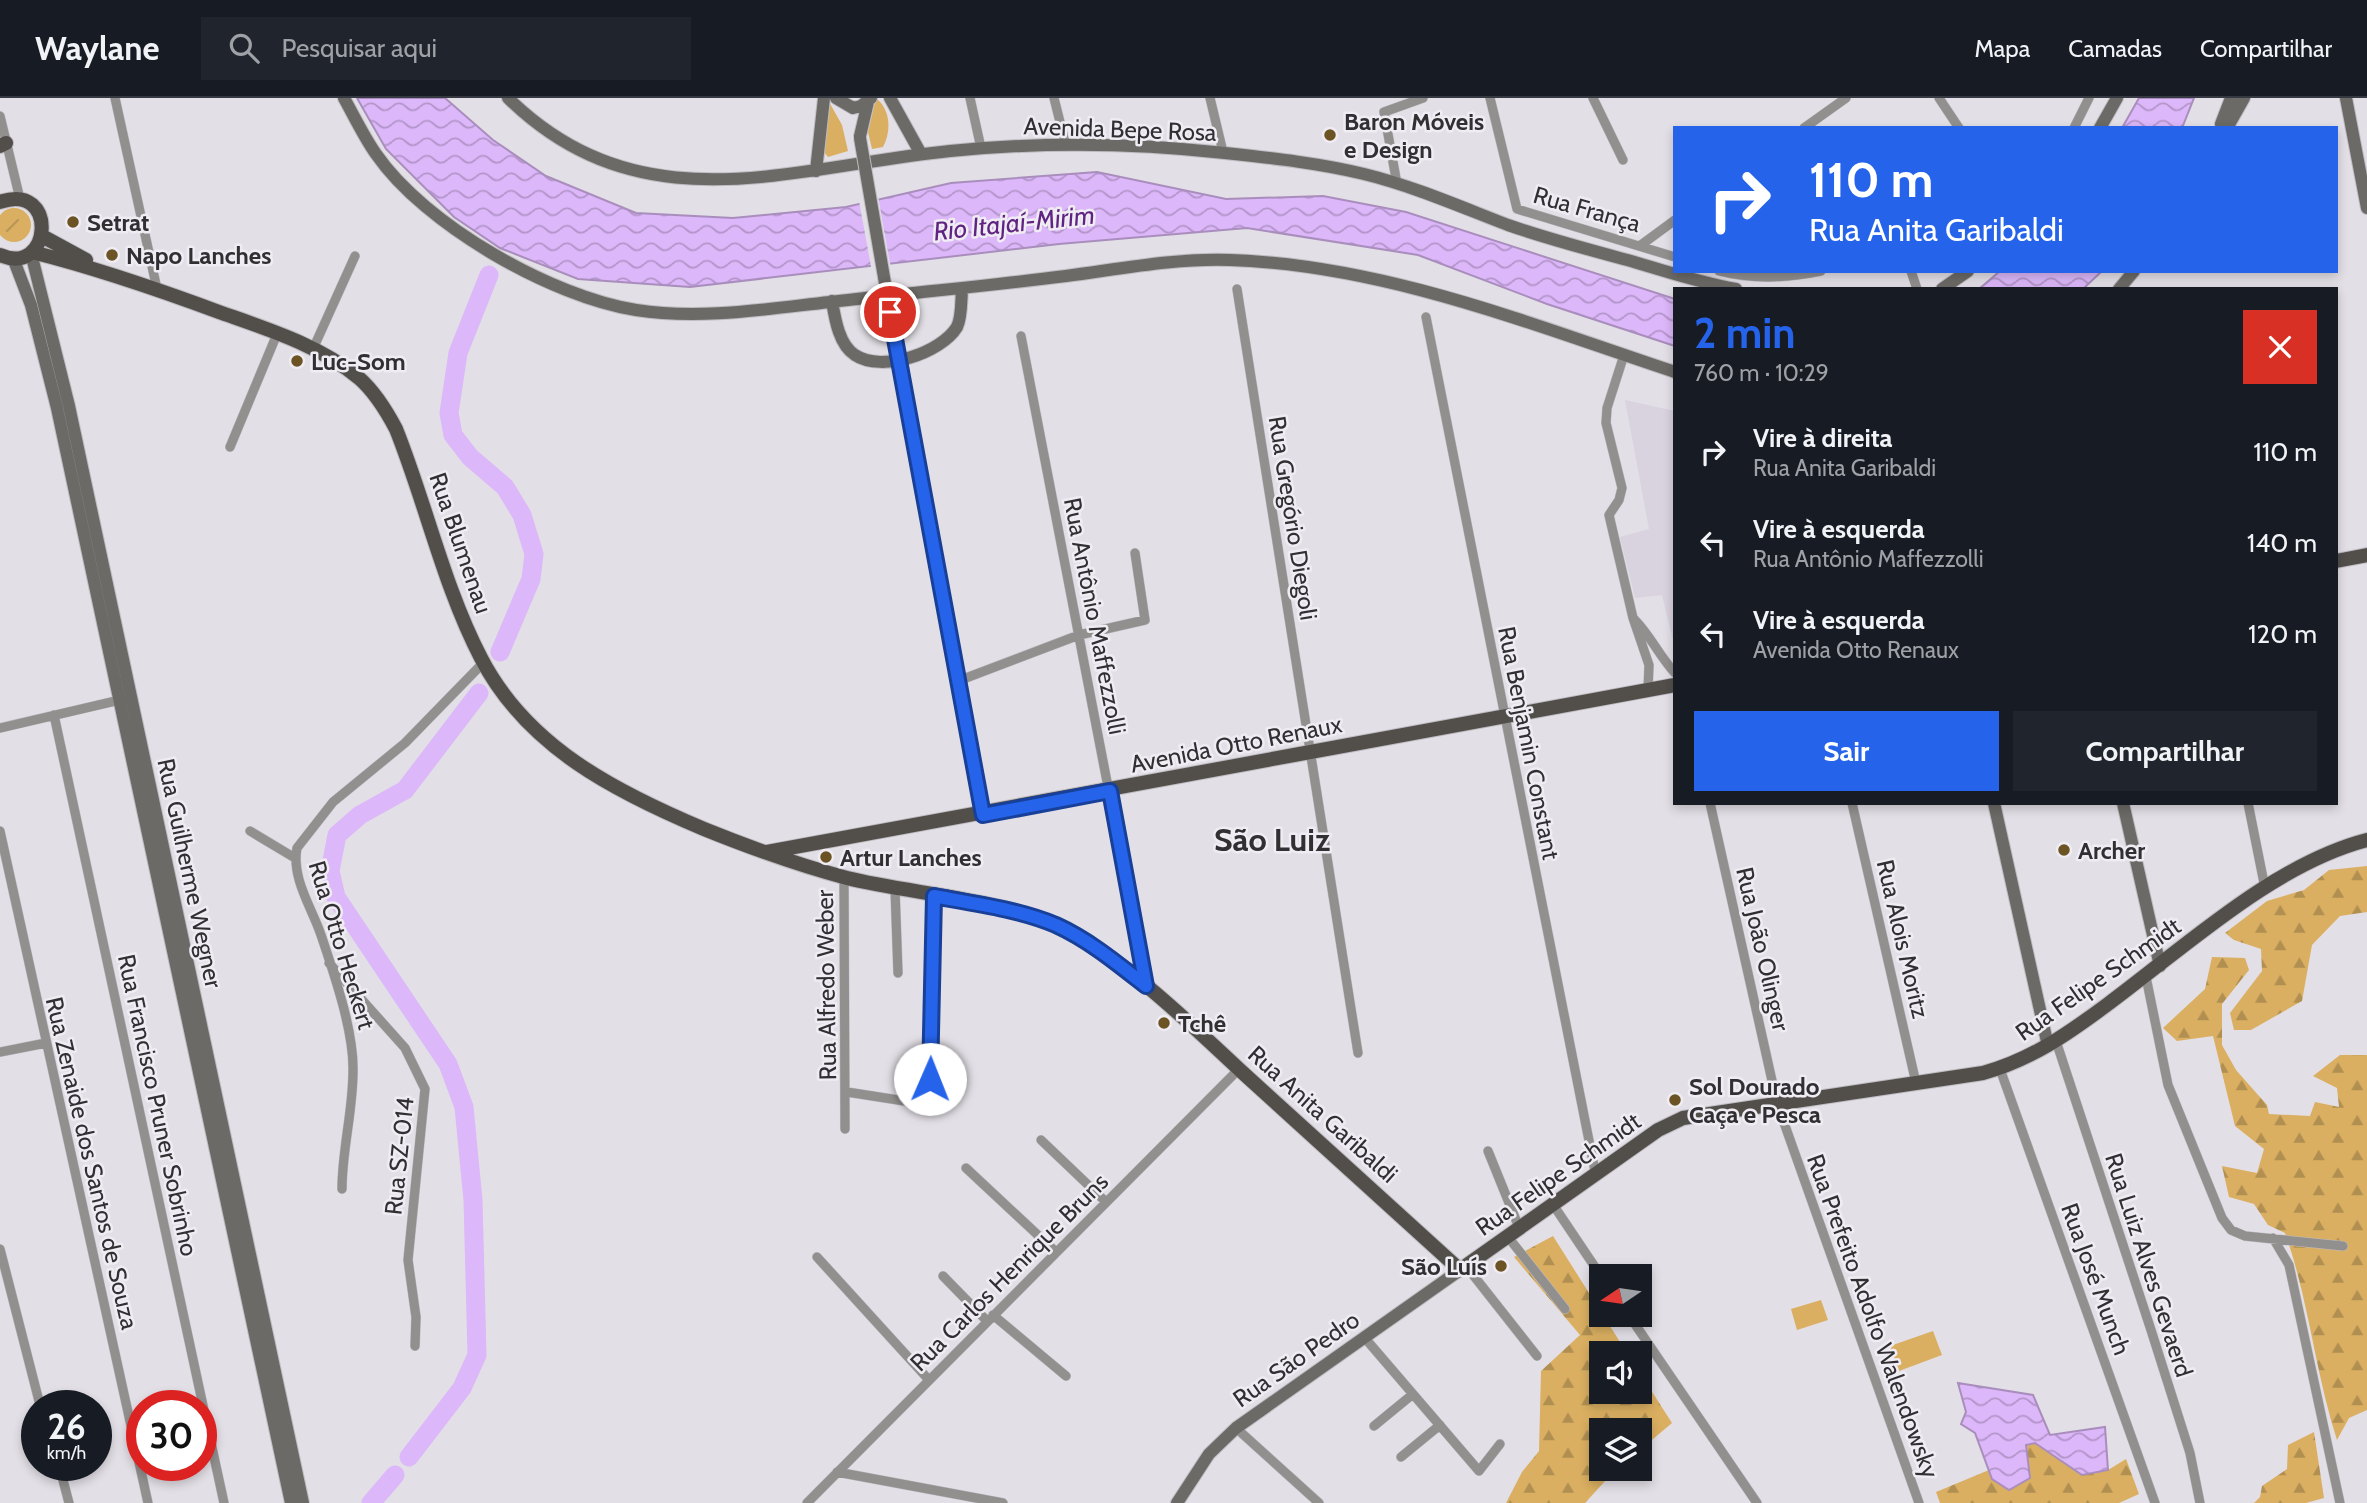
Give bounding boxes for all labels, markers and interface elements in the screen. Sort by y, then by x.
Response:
search box [201,17,691,80]
text: Waylane [35,28,159,68]
icon: search [225,29,263,67]
text: Pesquisar aqui [281,32,437,64]
text: Mapa [1974,34,2030,63]
text: Camadas [2068,34,2162,63]
text: Compartilhar [2200,34,2332,63]
place label: Baron Móveis e Design [1344,107,1484,164]
street label: Avenida Bepe Rosa [1023,111,1217,147]
marker: Baron Móveis e Design [1322,127,1338,143]
text: 110 m [1809,150,1933,209]
icon: right [1694,154,1785,245]
street label: Rua França [1530,180,1644,238]
water label: Rio Itajaí-Mirim [932,199,1096,247]
place label: Setrat [87,208,149,237]
text: Rua Anita Garibaldi [1809,210,2064,249]
marker: Setrat [65,214,81,230]
place label: Napo Lanches [126,241,271,270]
marker: Napo Lanches [104,247,120,263]
pin [860,282,920,342]
icon: arrive [871,293,909,331]
text: 2 min [1694,307,1795,359]
button: close [2243,310,2317,384]
place label: Luc-Som [311,347,406,376]
marker: Luc-Som [289,353,305,369]
text: 760 m · 10:29 [1694,359,1829,387]
street label: Rua Gregório Diegoli [1263,414,1323,622]
text: Vire à direita [1753,422,1893,454]
icon: right [1694,433,1732,471]
text: 110 m [2253,436,2317,468]
text: Rua Anita Garibaldi [1753,454,1936,482]
street label: Rua Blumenau [423,469,499,617]
street label: Rua Antônio Maffezzolli [1058,495,1132,737]
text: Vire à esquerda [1753,513,1925,545]
icon: left [1694,524,1732,562]
text: 140 m [2247,527,2317,559]
text: Rua Antônio Maffezzolli [1753,545,1984,573]
text: Vire à esquerda [1753,604,1925,636]
icon: left [1694,615,1732,653]
text: 120 m [2248,618,2317,650]
street label: Rua Benjamin Constant [1492,624,1566,862]
text: Avenida Otto Renaux [1753,636,1959,664]
street label: Avenida Otto Renaux [1128,709,1345,779]
button: Sair [1694,711,1999,791]
button: Compartilhar [2013,711,2317,791]
street label: Rua Guilherme Wegner [152,756,229,991]
district label: São Luiz [1214,820,1330,859]
place label: Archer [2078,836,2145,865]
marker: Archer [2056,842,2072,858]
place label: Artur Lanches [840,843,982,872]
marker: Artur Lanches [818,849,834,865]
street label: Rua Otto Heckert [303,857,381,1033]
street label: Rua Alois Moritz [1871,857,1935,1021]
street label: Rua João Olinger [1730,864,1796,1034]
street label: Rua Alfredo Weber [810,889,842,1081]
street label: Rua Felipe Schmidt [2010,911,2186,1047]
street label: Rua Francisco Pruner Sobrinho [112,951,204,1259]
street label: Rua Zenaide dos Santos de Souza [40,994,145,1332]
place label: Tchê [1178,1009,1226,1038]
marker: Tchê [1156,1015,1172,1031]
street label: Rua Anita Garibaldi [1242,1039,1404,1189]
position arrow [893,1042,967,1116]
place label: Sol Dourado Caça e Pesca [1689,1072,1821,1129]
marker: Sol Dourado Caça e Pesca [1667,1092,1683,1108]
street label: Rua SZ-014 [378,1095,420,1216]
street label: Rua Felipe Schmidt [1470,1106,1646,1242]
street label: Rua Luiz Alves Gevaerd [2099,1149,2199,1381]
street label: Rua Prefeito Adolfo Walendowsky [1801,1150,1945,1482]
street label: Rua Carlos Henrique Bruns [904,1167,1114,1377]
street label: Rua José Munch [2055,1199,2137,1359]
place label: São Luís [1401,1252,1487,1281]
marker: São Luís [1493,1258,1509,1274]
north arrow [1589,1264,1652,1326]
map controls [1589,1264,1652,1481]
street label: Rua São Pedro [1227,1305,1365,1413]
button: sound [1589,1341,1652,1404]
speed limit sign: 30 [126,1390,217,1481]
text: 26 [47,1405,86,1448]
button: layers [1589,1418,1652,1481]
text: km/h [47,1442,86,1464]

